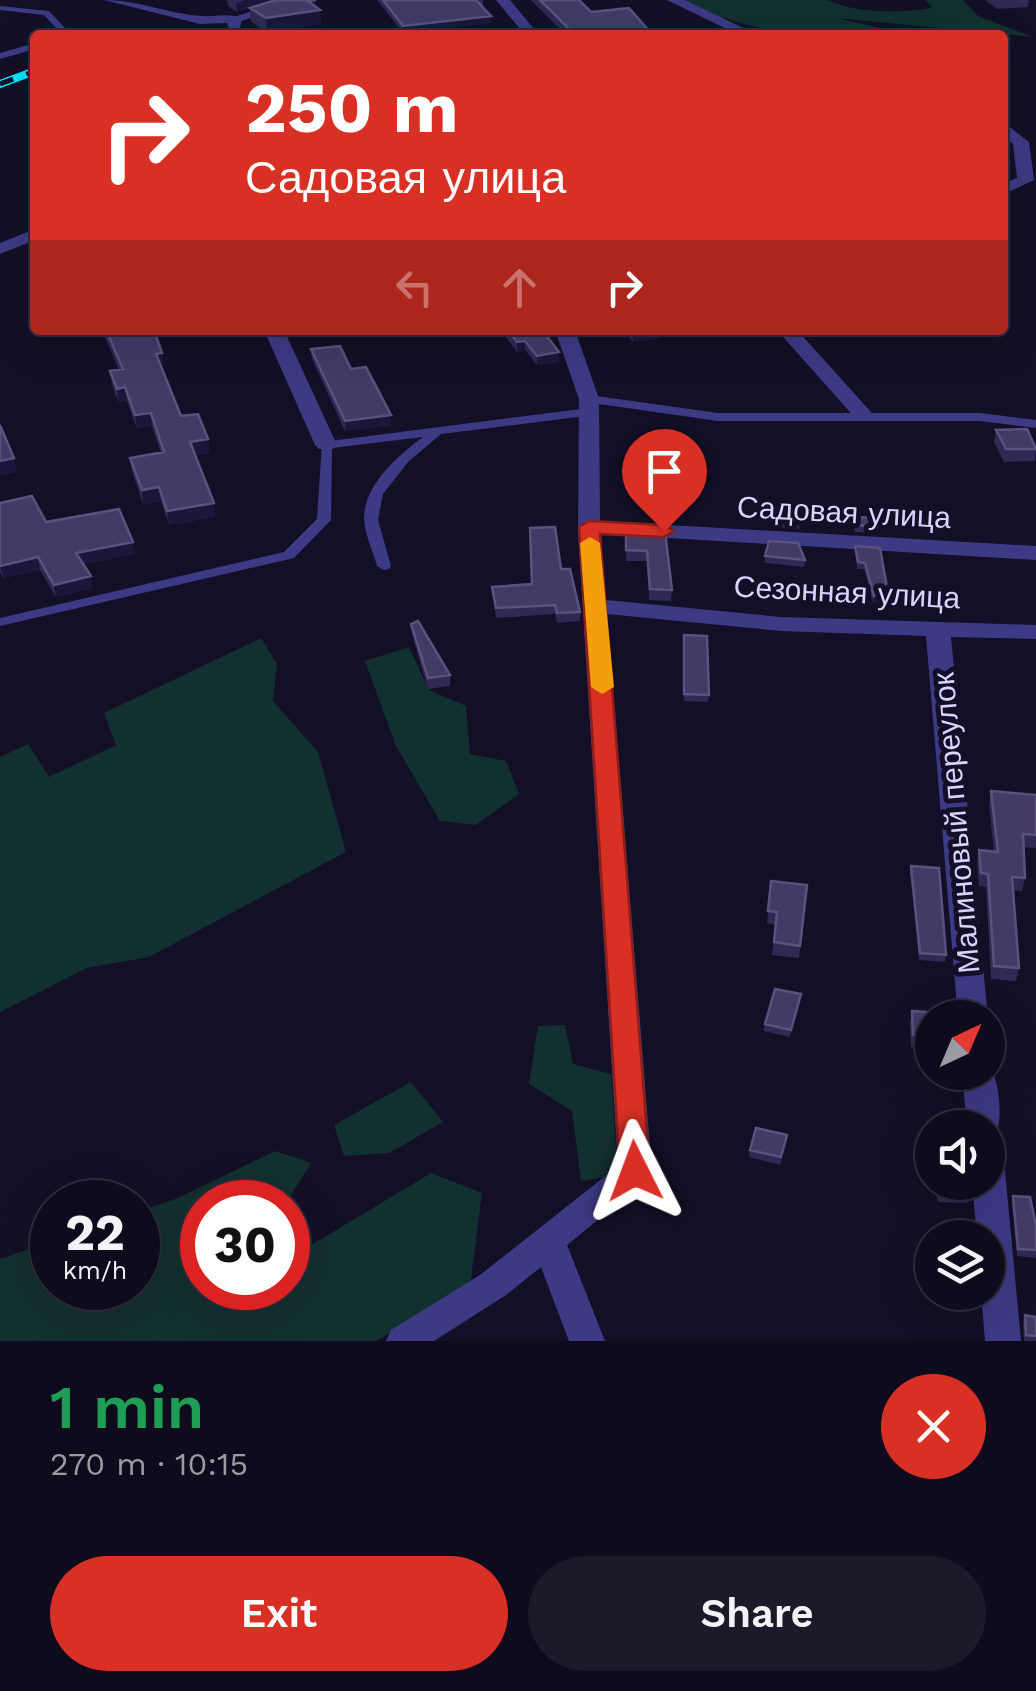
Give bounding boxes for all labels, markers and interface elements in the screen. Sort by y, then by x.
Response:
text: 250 m [245,67,459,149]
icon: right [80,70,210,200]
text: Садовая улица [245,151,566,204]
icon: left [387,260,442,315]
icon: ahead [492,260,547,315]
icon: right [597,260,652,315]
pin [622,429,707,532]
icon: arrive [637,444,692,499]
street label: Садовая улица [736,489,952,535]
street label: Сезонная улица [733,569,961,615]
street label: Малиновый переулок [925,670,987,975]
north arrow [915,1000,1005,1090]
map controls [915,1000,1005,1310]
button: sound [915,1110,1005,1200]
position arrow [583,1119,687,1223]
speed limit sign: 30 [180,1180,310,1310]
text: 22 [65,1203,125,1262]
button: layers [915,1220,1005,1310]
text: km/h [63,1256,127,1285]
text: 1 min [50,1372,204,1443]
button: close [881,1374,986,1479]
text: 270 m · 10:15 [50,1445,248,1483]
button: Exit [50,1556,508,1671]
button: Share [528,1556,986,1671]

